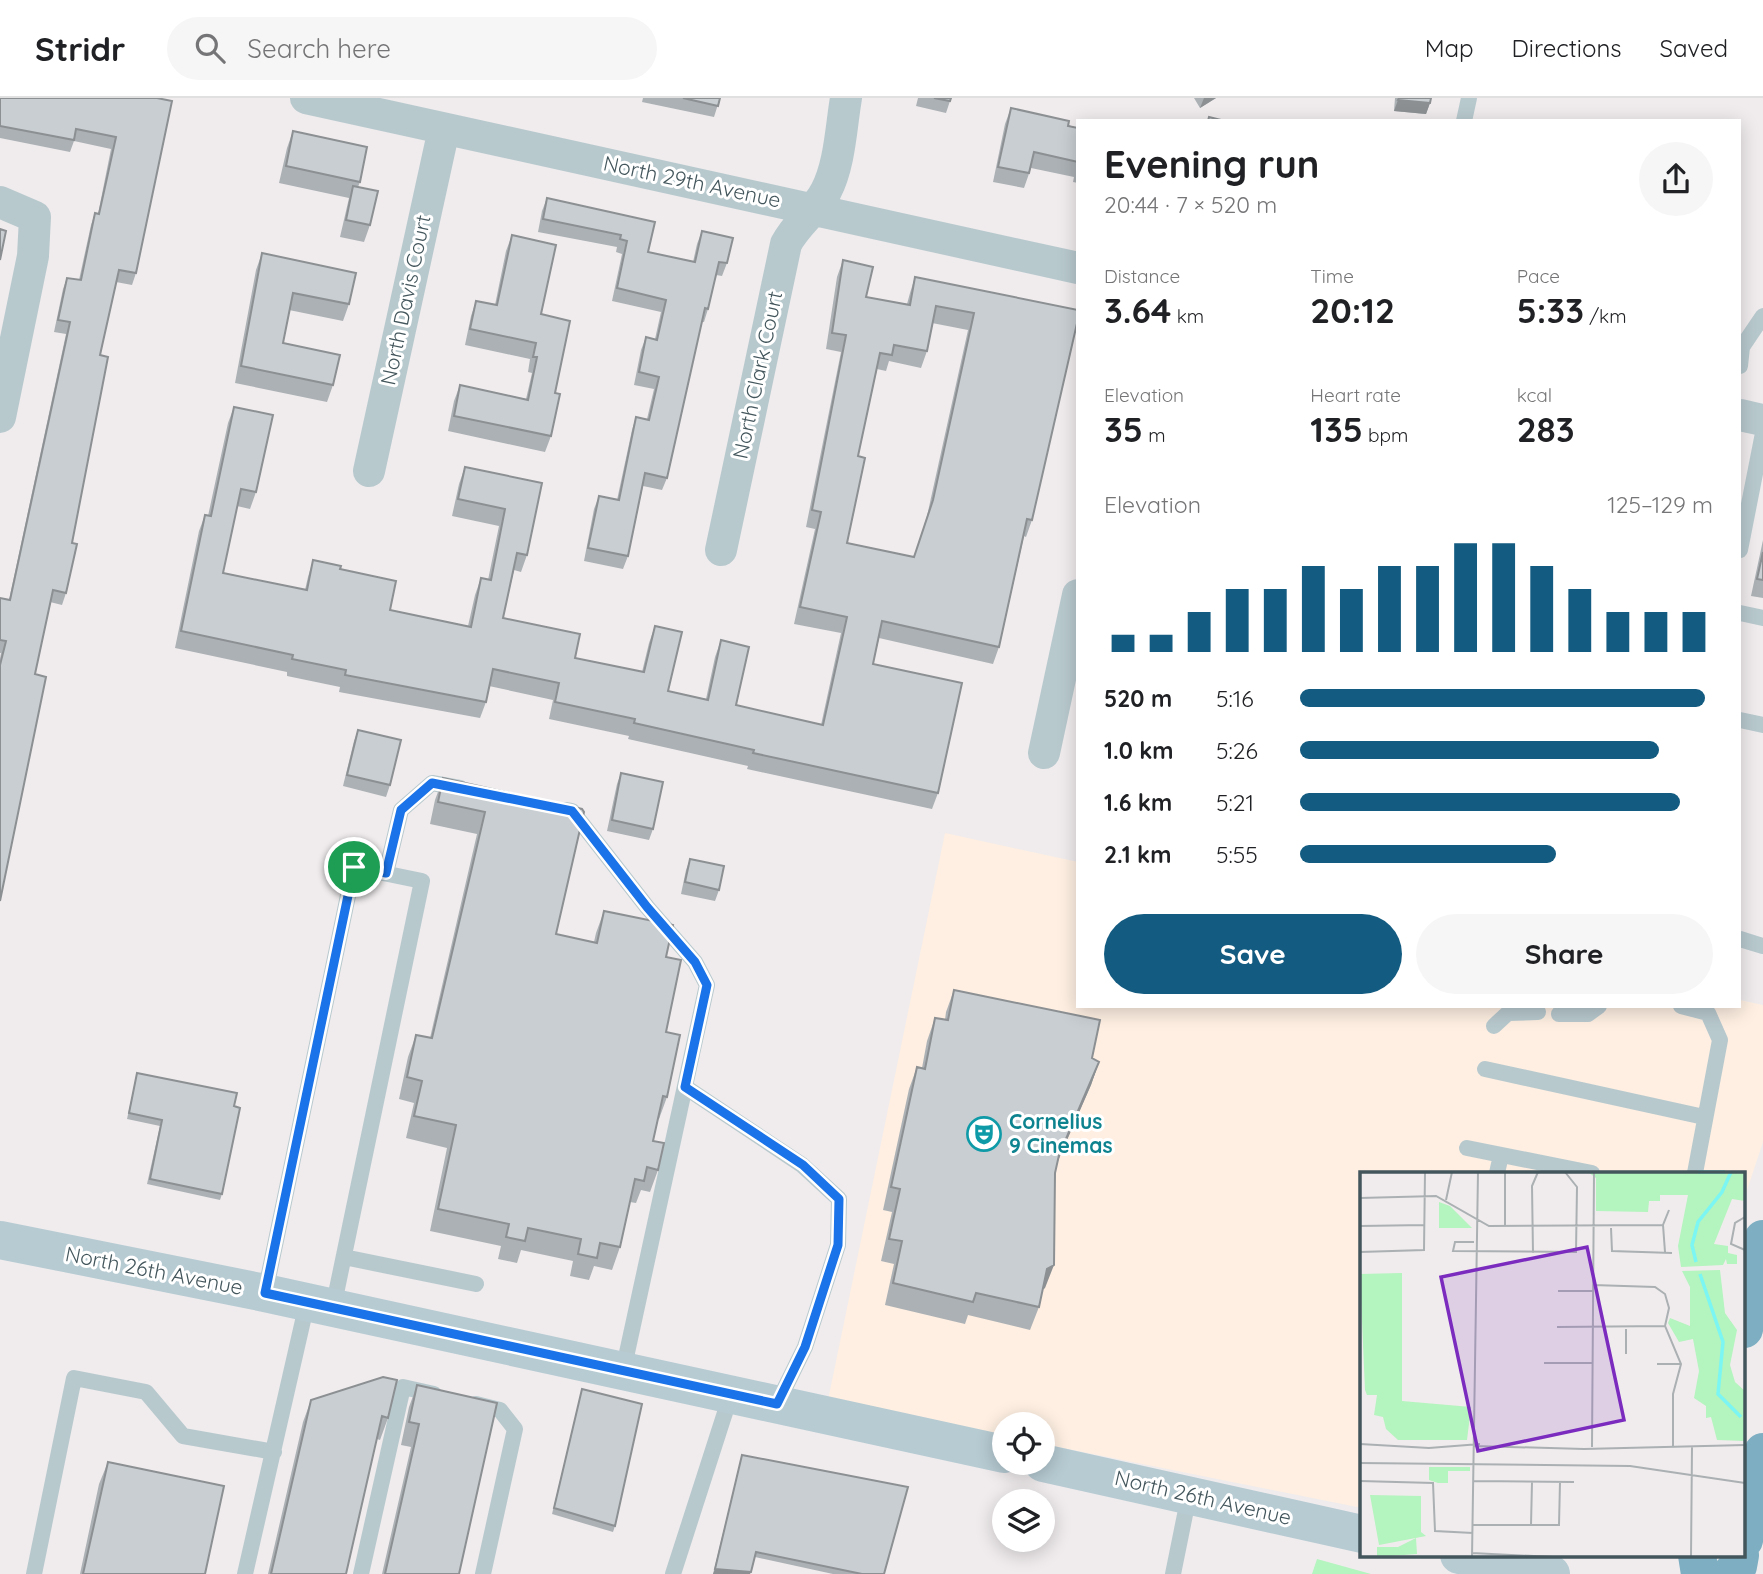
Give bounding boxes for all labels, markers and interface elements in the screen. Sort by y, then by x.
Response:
search box [167,17,657,80]
text: Stridr [35,28,125,69]
icon: search [191,29,229,67]
text: Search here [247,32,391,65]
text: Map [1425,33,1474,63]
text: Directions [1512,33,1622,63]
text: Saved [1660,33,1728,63]
text: Evening run [1104,140,1319,188]
button: share [1639,142,1713,216]
street label: North 29th Avenue [601,150,783,213]
text: 20:44 · 7 × 520 m [1104,190,1277,219]
street label: North Davis Court [374,212,436,387]
text: Distance [1104,264,1180,288]
text: Time [1310,264,1354,288]
text: Pace [1517,264,1560,288]
text: 3.64 [1104,288,1171,332]
text: 20:12 [1310,288,1395,332]
text: 5:33 [1517,288,1584,332]
street label: North Clark Court [727,289,787,461]
text: km [1171,304,1204,328]
text: /km [1584,304,1627,328]
text: Elevation [1104,383,1184,407]
text: Heart rate [1310,383,1401,407]
text: kcal [1517,383,1552,407]
text: 35 [1104,407,1143,451]
text: 135 [1310,407,1363,451]
text: 283 [1517,407,1575,451]
text: m [1143,423,1165,447]
text: bpm [1363,423,1408,447]
text: Elevation [1104,490,1201,519]
text: 125–129 m [1607,490,1713,519]
text: 520 m [1104,684,1172,713]
text: 5:16 [1216,684,1254,713]
text: 1.0 km [1104,736,1174,765]
text: 5:26 [1216,736,1258,765]
text: 1.6 km [1104,788,1172,817]
text: 5:21 [1216,788,1254,817]
pin [324,837,384,897]
text: 2.1 km [1104,840,1171,869]
text: 5:55 [1216,840,1258,869]
icon: arrive [335,848,373,886]
button: Save [1104,914,1402,994]
button: Share [1416,914,1713,994]
place label: Cornelius 9 Cinemas [1009,1108,1113,1158]
theatre icon: Cornelius 9 Cinemas [965,1115,1003,1153]
inset map [1360,1172,1746,1556]
street label: North 26th Avenue [63,1240,245,1300]
map controls [992,1412,1055,1552]
button: locate [992,1412,1055,1475]
street label: North 26th Avenue [1112,1464,1294,1530]
button: layers [992,1489,1055,1552]

